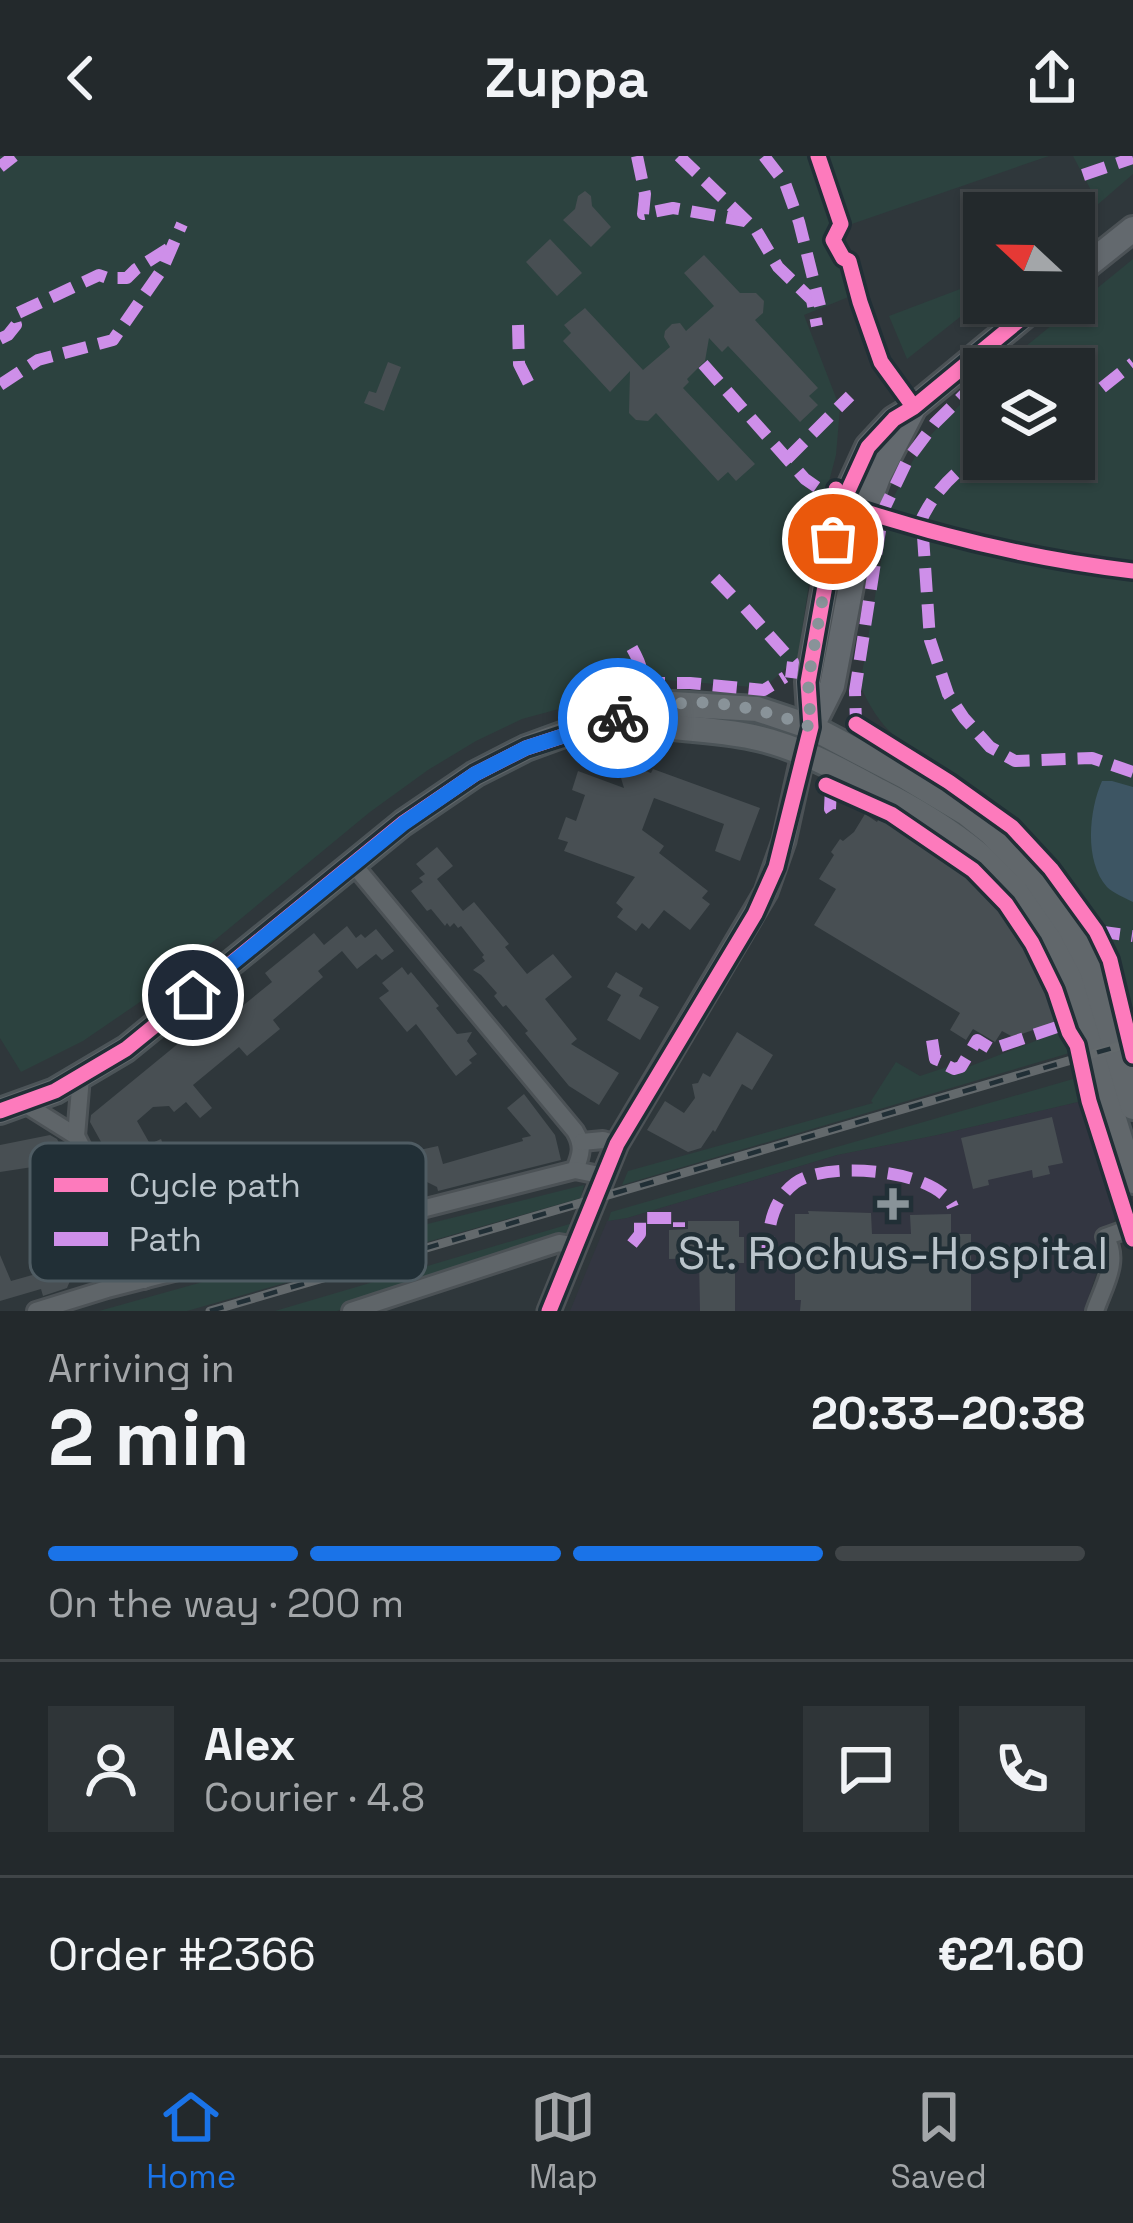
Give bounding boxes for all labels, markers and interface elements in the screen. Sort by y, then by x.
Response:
text: Zuppa [484,44,649,113]
icon: back [48,45,114,111]
icon: share [1019,45,1085,111]
north arrow [963,192,1095,324]
map controls [963,192,1095,480]
button: layers [963,348,1095,480]
pin [782,488,884,590]
icon: bag [800,506,866,572]
courier [558,658,678,778]
icon: bike [585,685,651,751]
pin [142,944,244,1046]
icon: home [160,962,226,1028]
legend [30,1143,426,1281]
text: Cycle path [129,1165,301,1207]
marker: St. Rochus-Hospital [877,1188,909,1220]
text: Path [129,1219,202,1261]
place label: St. Rochus-Hospital [678,1225,1108,1282]
text: Arriving in [48,1344,235,1393]
text: 20:33–20:38 [811,1385,1085,1442]
text: 2 min [48,1388,250,1488]
text: On the way · 200 m [48,1579,404,1628]
button: person [48,1706,174,1832]
button: chat [803,1706,929,1832]
button: phone [959,1706,1085,1832]
text: Alex [204,1716,296,1773]
text: Courier · 4.8 [204,1773,425,1822]
text: Order #2366 [48,1926,316,1983]
text: €21.60 [937,1926,1085,1983]
tab: Home [146,2084,236,2198]
tab: Map [529,2084,598,2198]
tab: Saved [890,2084,987,2198]

